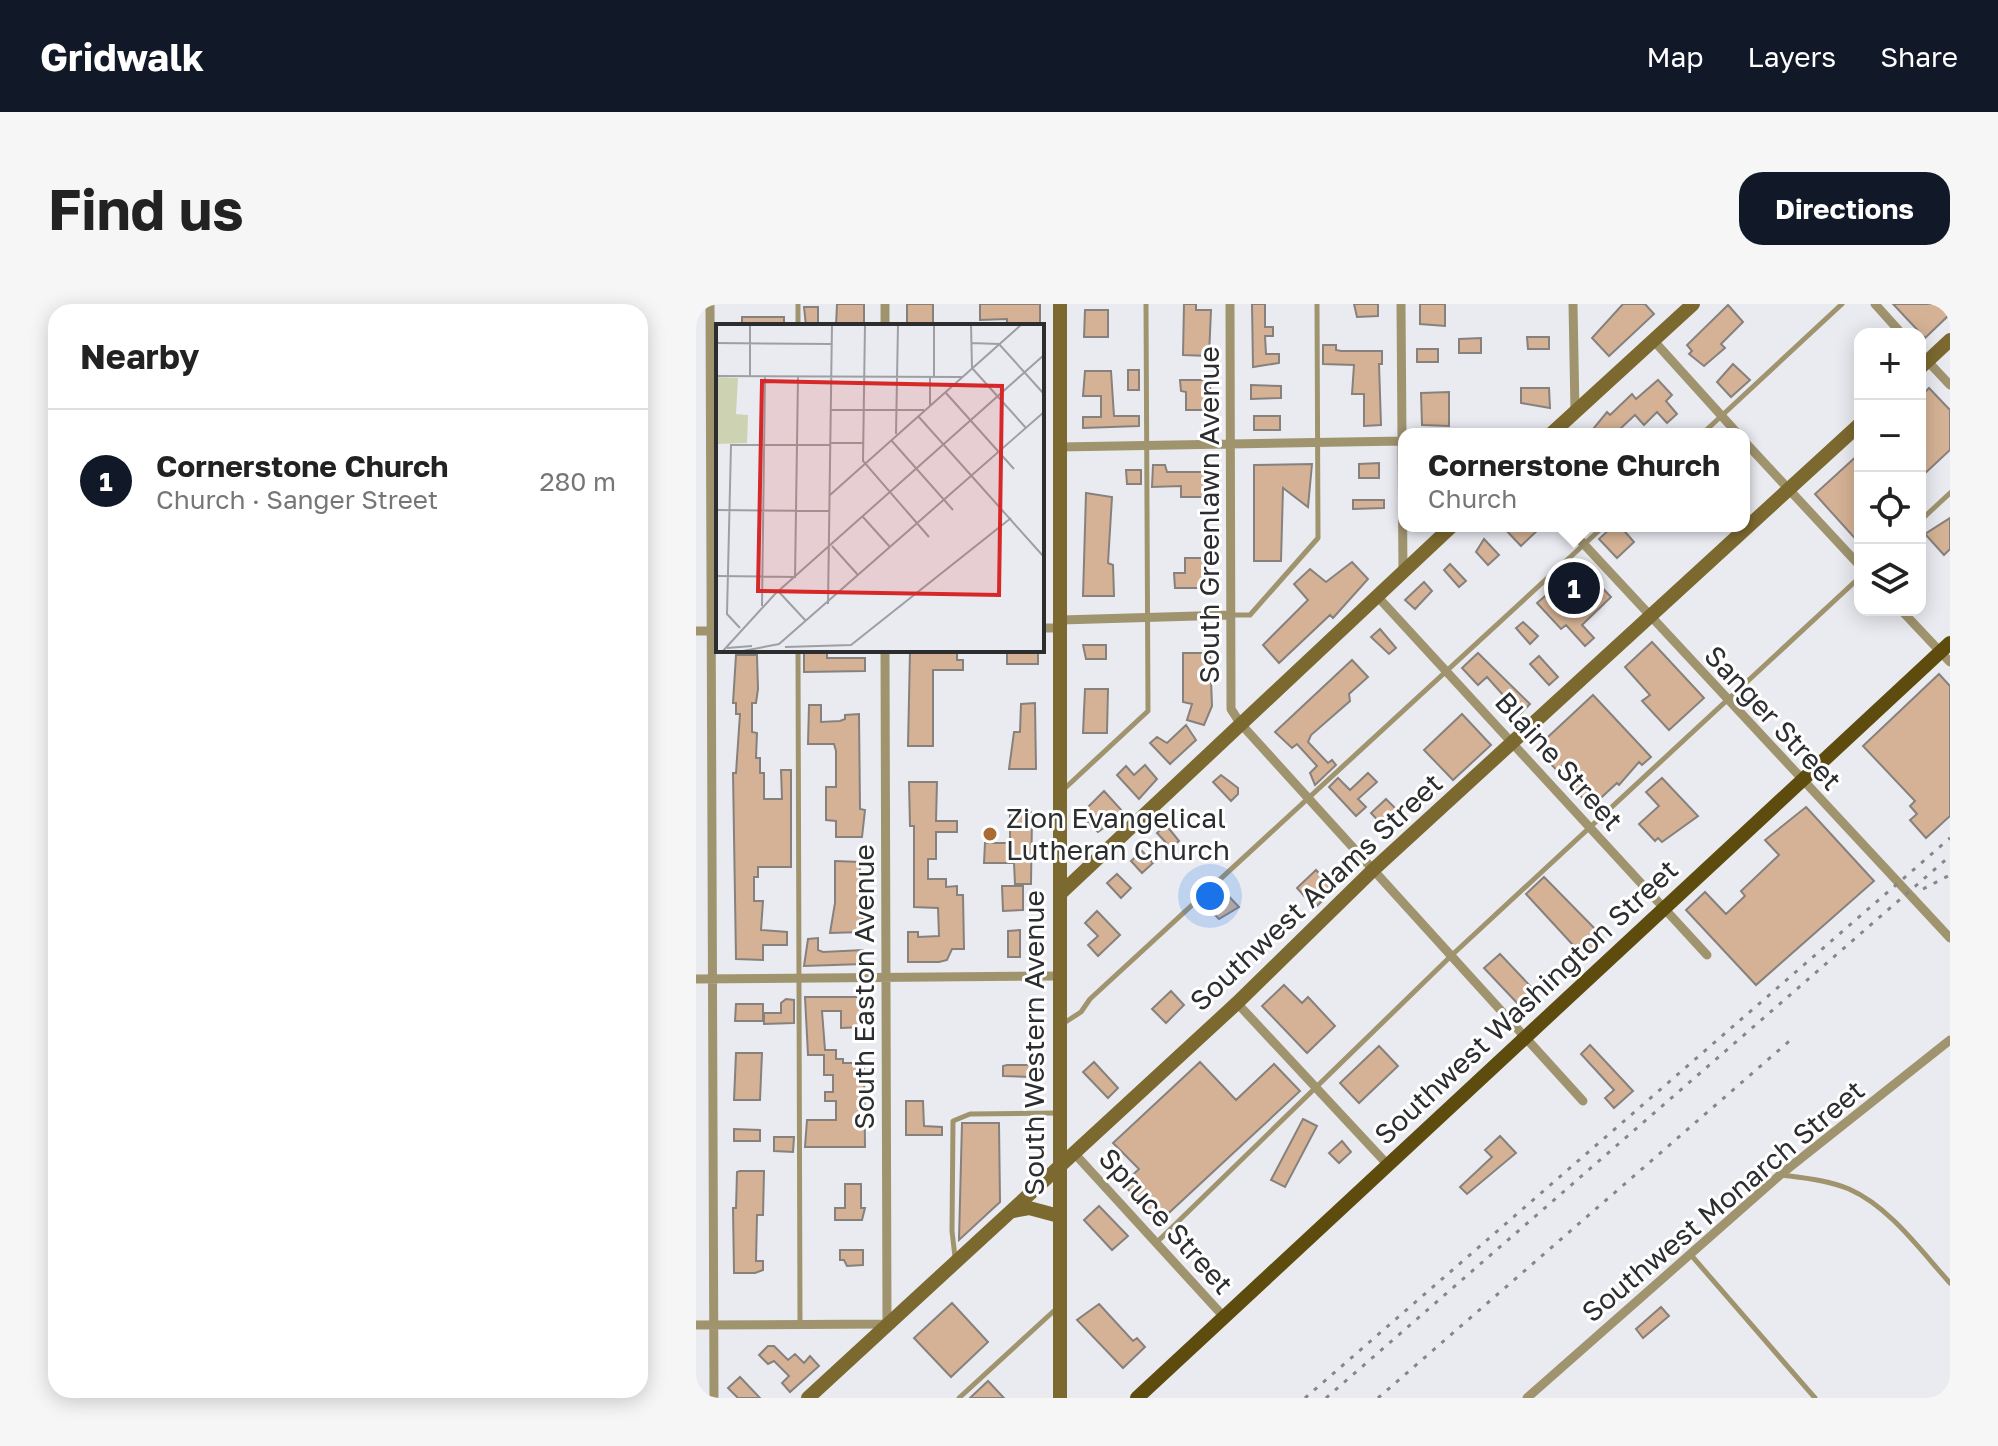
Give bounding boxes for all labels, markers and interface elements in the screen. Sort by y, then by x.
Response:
text: Gridwalk [40,34,204,79]
text: Map [1646,40,1704,73]
text: Layers [1748,40,1836,73]
text: Share [1880,40,1958,73]
button: Directions [1739,172,1950,245]
text: Find us [48,175,244,242]
inset map [716,324,1044,652]
map controls [1854,328,1926,616]
button: + [1854,328,1926,400]
text: Nearby [80,336,200,376]
street label: South Greenlawn Avenue [1192,346,1225,684]
button: − [1854,400,1926,472]
popup [1398,428,1750,532]
text: Cornerstone Church [1428,447,1720,483]
text: Cornerstone Church [156,448,449,484]
text: 1 [99,466,113,497]
text: 280 m [539,466,616,497]
button: locate [1854,472,1926,544]
text: Church [1428,483,1517,514]
text: Church · Sanger Street [156,484,438,515]
button: layers [1854,544,1926,616]
pin: 1 [1548,558,1600,618]
street label: Sanger Street [1698,639,1849,797]
street label: Blaine Street [1489,685,1630,837]
street label: Southwest Adams Street [1183,766,1449,1017]
place label: Zion Evangelical Lutheran Church [1006,801,1230,866]
marker: Zion Evangelical Lutheran Church [981,825,999,843]
street label: South Easton Avenue [847,844,880,1130]
street label: Southwest Washington Street [1367,852,1684,1151]
your location [1190,876,1230,916]
street label: South Western Avenue [1017,890,1050,1196]
street label: Southwest Monarch Street [1575,1073,1871,1328]
street label: Spruce Street [1092,1141,1240,1300]

